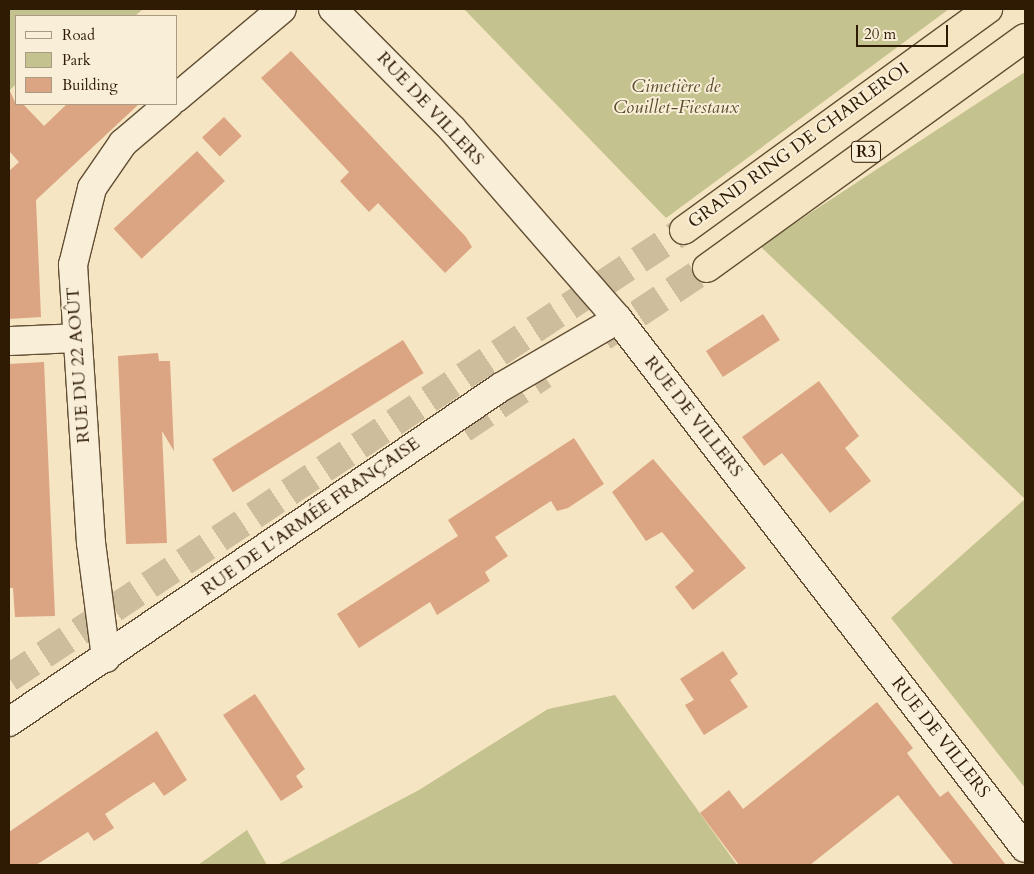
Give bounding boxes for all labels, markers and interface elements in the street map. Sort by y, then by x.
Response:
legend [15,15,178,105]
scale bar [859,15,952,47]
text: 20 m [864,24,896,44]
text: Road [62,25,95,45]
street label: RUE DE VILLERS [372,48,488,170]
text: Park [62,50,91,70]
street label: GRAND RING DE CHARLEROI [684,58,914,234]
text: Building [62,75,118,95]
park label: Cimetière de Couillet-Fiestaux [613,77,739,120]
road number: R3 [851,138,881,166]
street label: RUE DU 22 AOÛT [63,286,95,444]
street label: RUE DE VILLERS [639,352,747,482]
street label: RUE DE L'ARMÉE FRANÇAISE [198,433,424,601]
street label: RUE DE VILLERS [886,673,994,803]

